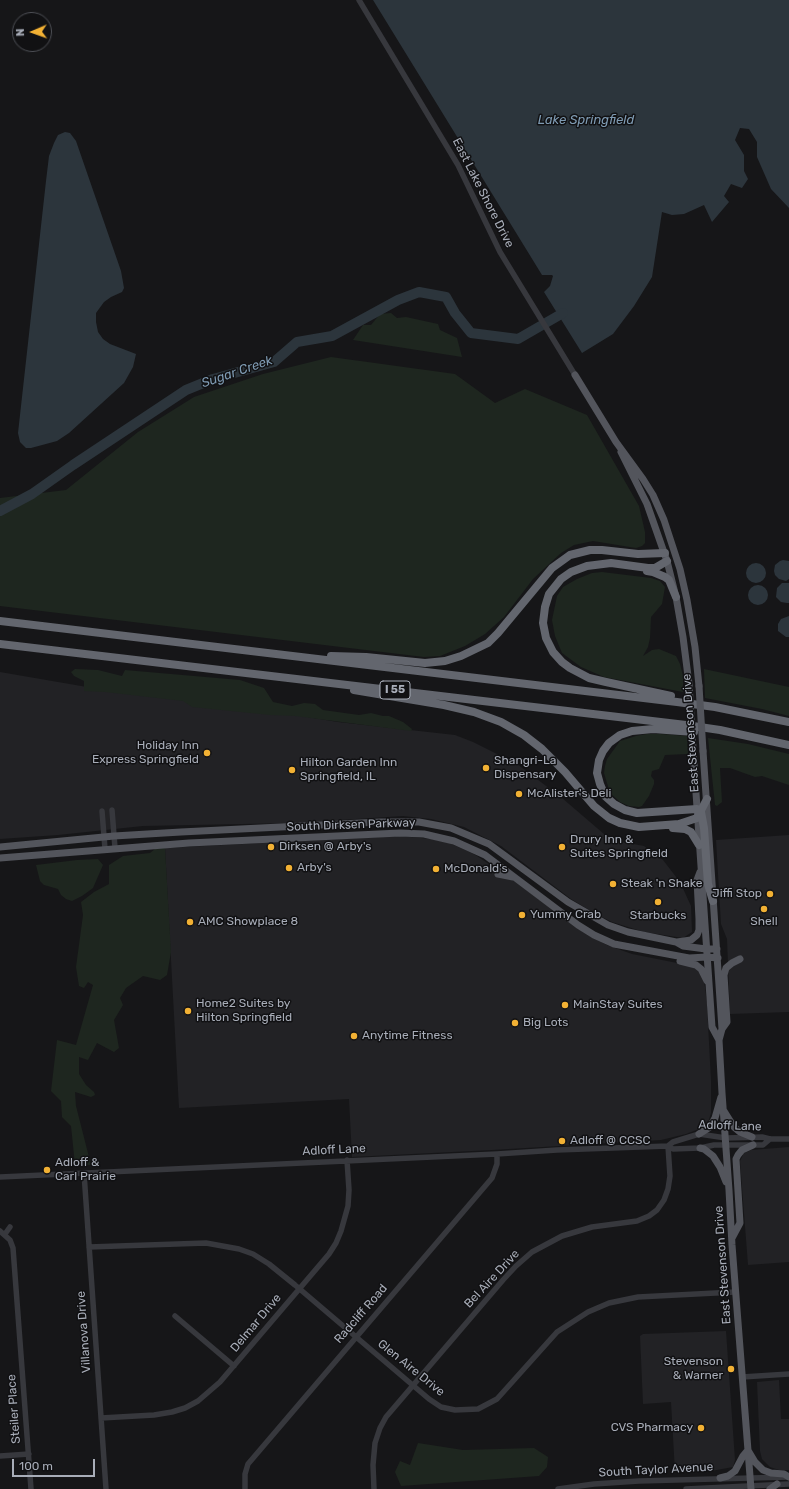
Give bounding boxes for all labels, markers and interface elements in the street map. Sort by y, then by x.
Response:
north arrow [12,12,52,52]
text: N [14,28,27,37]
water label: Lake Springfield [538,112,634,128]
street label: East Lake Shore Drive [449,136,517,250]
water label: Sugar Creek [199,353,275,391]
street label: East Stevenson Drive [680,673,702,793]
road number: I 55 [380,681,410,699]
place label: Holiday Inn Express Springfield [92,739,199,767]
marker: Holiday Inn Express Springfield [202,748,212,758]
place label: Shangri-La Dispensary [494,754,556,782]
place label: Hilton Garden Inn Springfield, IL [300,756,397,784]
marker: Shangri-La Dispensary [481,763,491,773]
marker: Hilton Garden Inn Springfield, IL [287,765,297,775]
place label: McAlister's Deli [527,787,611,801]
marker: McAlister's Deli [514,789,524,799]
street label: South Dirksen Parkway [286,816,416,834]
place label: Drury Inn & Suites Springfield [570,833,668,861]
place label: Dirksen @ Arby's [279,840,371,854]
marker: Dirksen @ Arby's [266,842,276,852]
marker: Drury Inn & Suites Springfield [557,842,567,852]
place label: Arby's [297,861,332,875]
place label: McDonald's [444,862,508,876]
marker: Arby's [284,863,294,873]
marker: McDonald's [431,864,441,874]
place label: Steak 'n Shake [621,877,702,891]
marker: Steak 'n Shake [608,879,618,889]
place label: Jiffi Stop [712,887,762,901]
marker: Jiffi Stop [765,889,775,899]
marker: Starbucks [653,897,663,907]
marker: Shell [759,904,769,914]
place label: Yummy Crab [530,908,601,922]
place label: Starbucks [630,909,686,923]
marker: Yummy Crab [517,910,527,920]
place label: AMC Showplace 8 [198,915,298,929]
place label: Shell [750,915,778,929]
marker: AMC Showplace 8 [185,917,195,927]
place label: Home2 Suites by Hilton Springfield [196,997,292,1025]
place label: MainStay Suites [573,998,663,1012]
marker: MainStay Suites [560,1000,570,1010]
marker: Home2 Suites by Hilton Springfield [183,1006,193,1016]
place label: Big Lots [523,1016,568,1030]
marker: Big Lots [510,1018,520,1028]
place label: Anytime Fitness [362,1029,453,1043]
marker: Anytime Fitness [349,1031,359,1041]
street label: Adloff Lane [698,1118,762,1134]
place label: Adloff @ CCSC [570,1134,650,1148]
marker: Adloff @ CCSC [557,1136,567,1146]
street label: Adloff Lane [302,1141,366,1159]
place label: Adloff & Carl Prairie [55,1156,116,1184]
marker: Adloff & Carl Prairie [42,1165,52,1175]
street label: East Stevenson Drive [712,1205,734,1325]
street label: Bel Aire Drive [461,1247,523,1311]
street label: Radcliff Road [331,1281,391,1347]
street label: Villanova Drive [74,1291,94,1373]
street label: Delmar Drive [227,1291,285,1355]
street label: Glen Aire Drive [375,1337,447,1399]
place label: Stevenson & Warner [664,1355,723,1383]
marker: Stevenson & Warner [726,1364,736,1374]
street label: Steiler Place [4,1374,24,1444]
place label: CVS Pharmacy [611,1421,693,1435]
marker: CVS Pharmacy [696,1423,706,1433]
scale bar [14,1451,97,1477]
text: 100 m [19,1459,53,1473]
street label: South Taylor Avenue [598,1460,714,1480]

